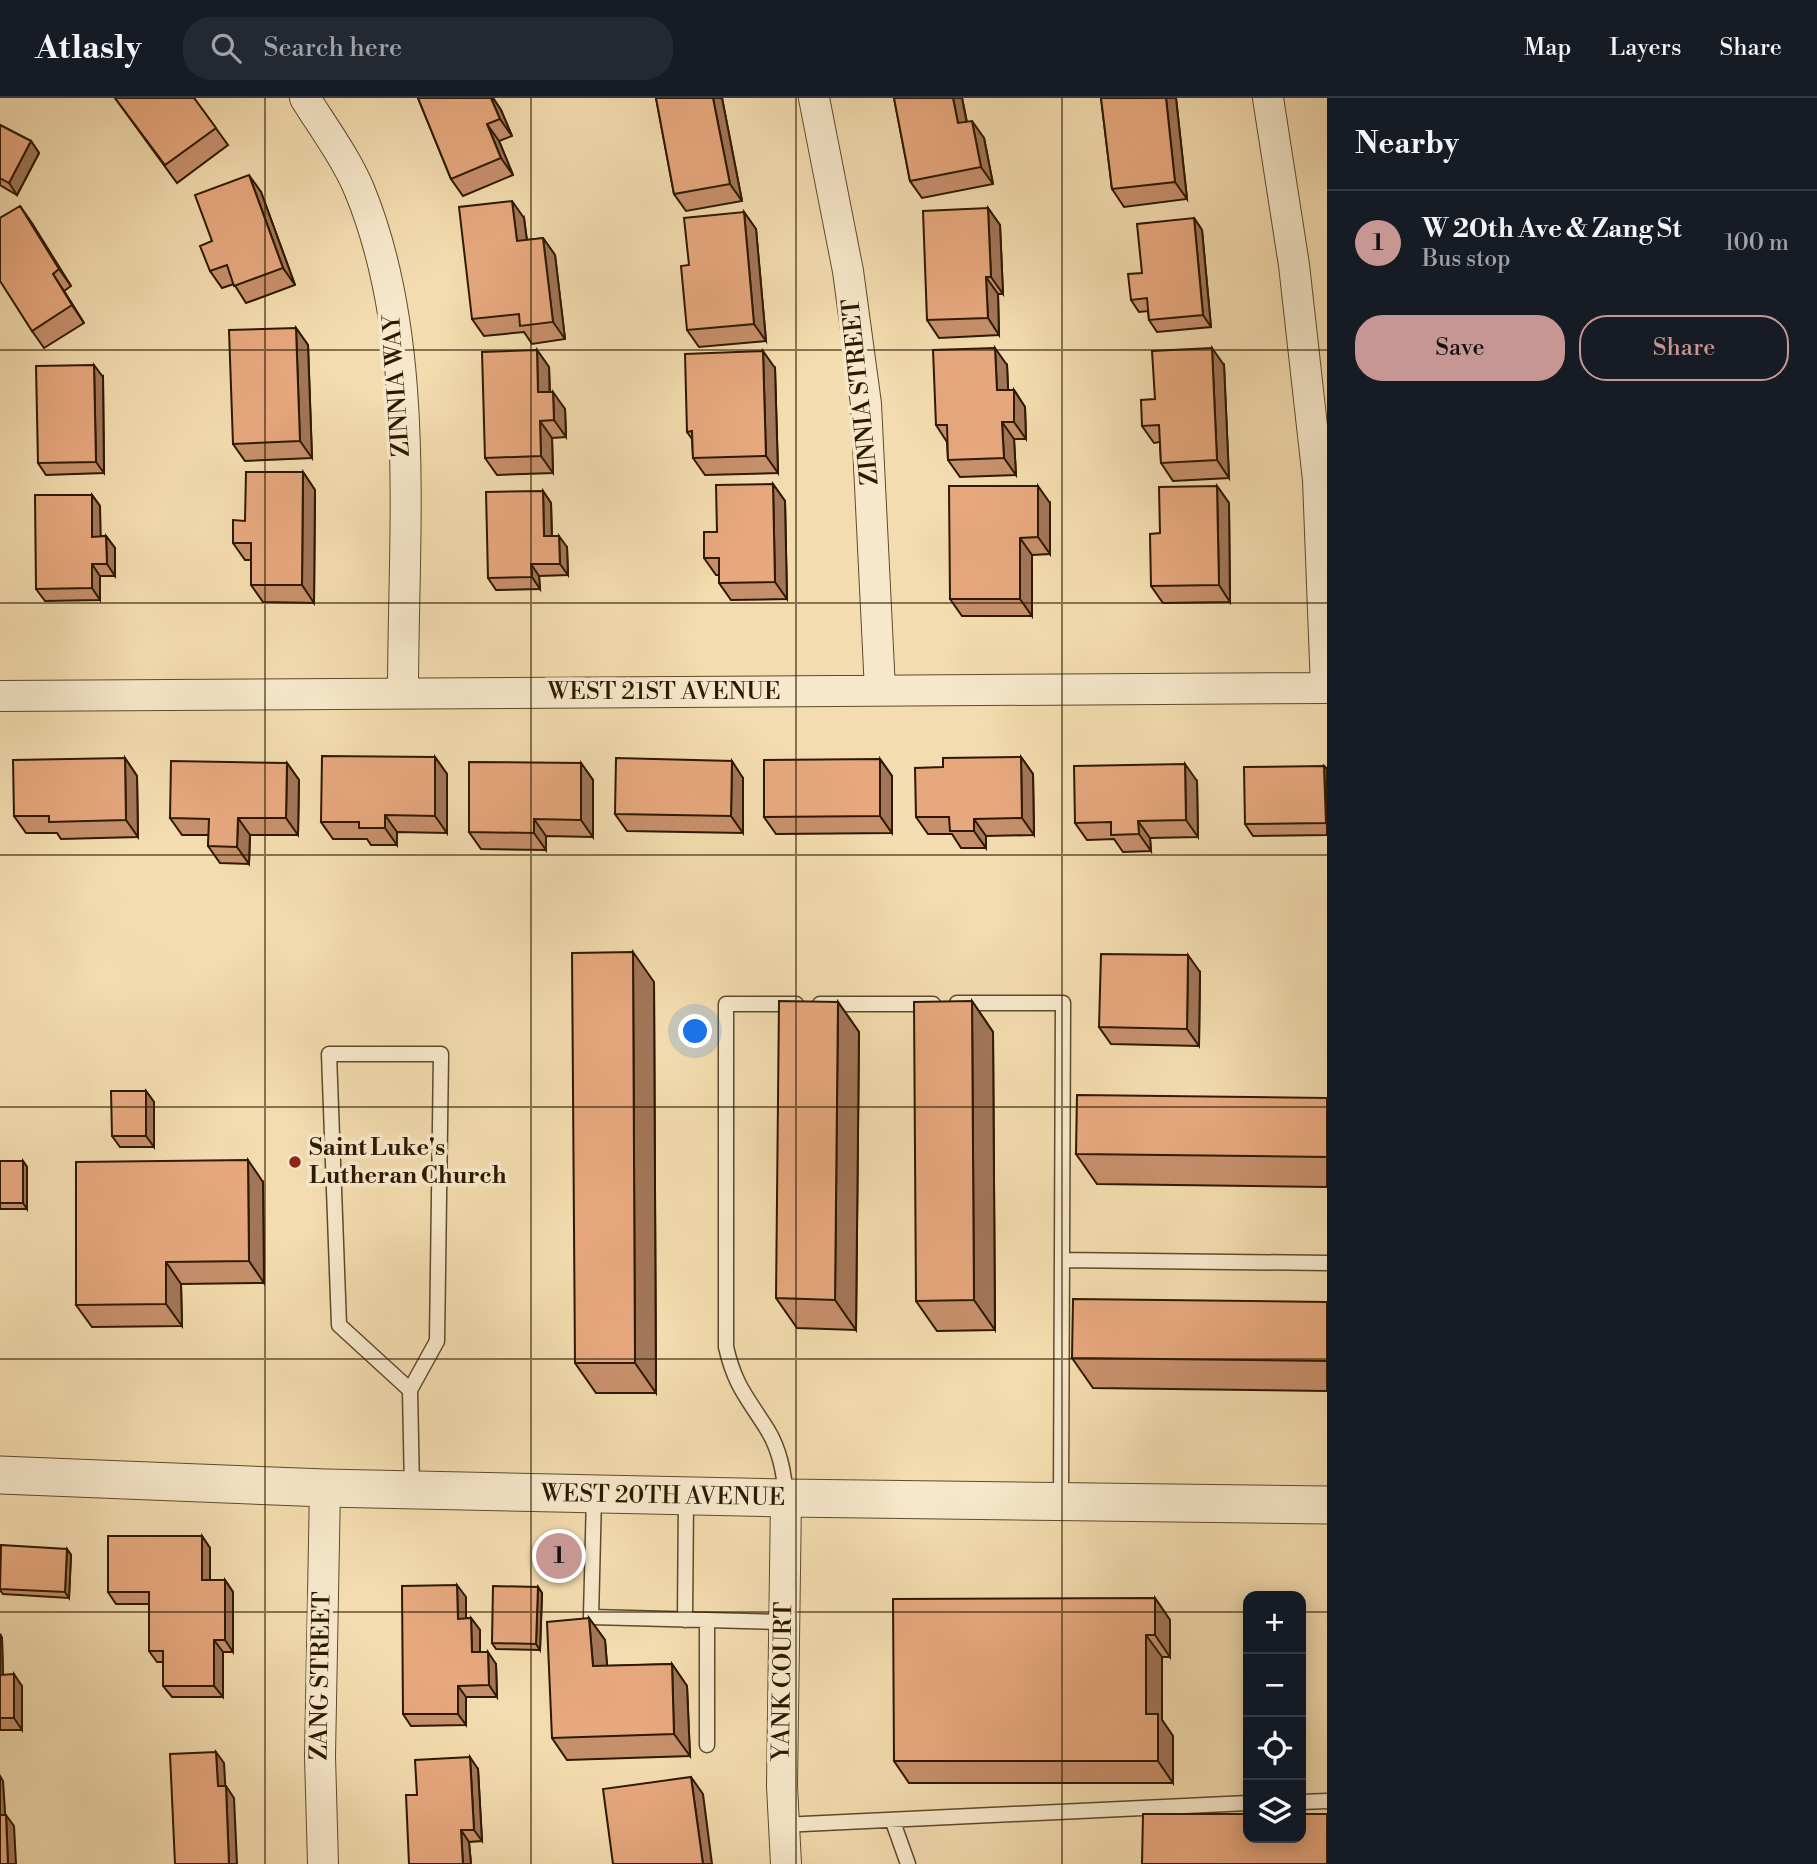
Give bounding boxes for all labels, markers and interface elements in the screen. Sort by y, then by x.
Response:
search box [183,17,673,80]
text: Atlasly [35,28,141,69]
icon: search [207,29,245,67]
text: Search here [263,32,402,64]
text: Map [1524,33,1571,63]
text: Layers [1609,33,1681,63]
text: Share [1719,33,1782,63]
text: Nearby [1355,125,1459,163]
text: W 20th Ave & Zang St [1422,213,1681,245]
text: 1 [1372,229,1384,257]
text: 100 m [1724,229,1789,257]
text: Bus stop [1422,245,1510,273]
street label: ZINNIA STREET [836,297,886,487]
street label: ZINNIA WAY [377,313,417,458]
button: Save [1355,315,1565,381]
button: Share [1579,315,1789,381]
street label: WEST 21ST AVENUE [546,677,781,707]
your location [678,1014,712,1048]
place label: Saint Luke's Lutheran Church [309,1133,507,1191]
marker: Saint Luke's Lutheran Church [287,1154,303,1170]
street label: WEST 20TH AVENUE [540,1479,785,1513]
pin: 1 [536,1530,582,1582]
street label: ZANG STREET [305,1591,337,1761]
map controls [1243,1591,1306,1843]
button: + [1243,1591,1306,1654]
street label: YANK COURT [767,1601,799,1763]
button: − [1243,1654,1306,1717]
button: locate [1243,1717,1306,1780]
button: layers [1243,1780,1306,1843]

